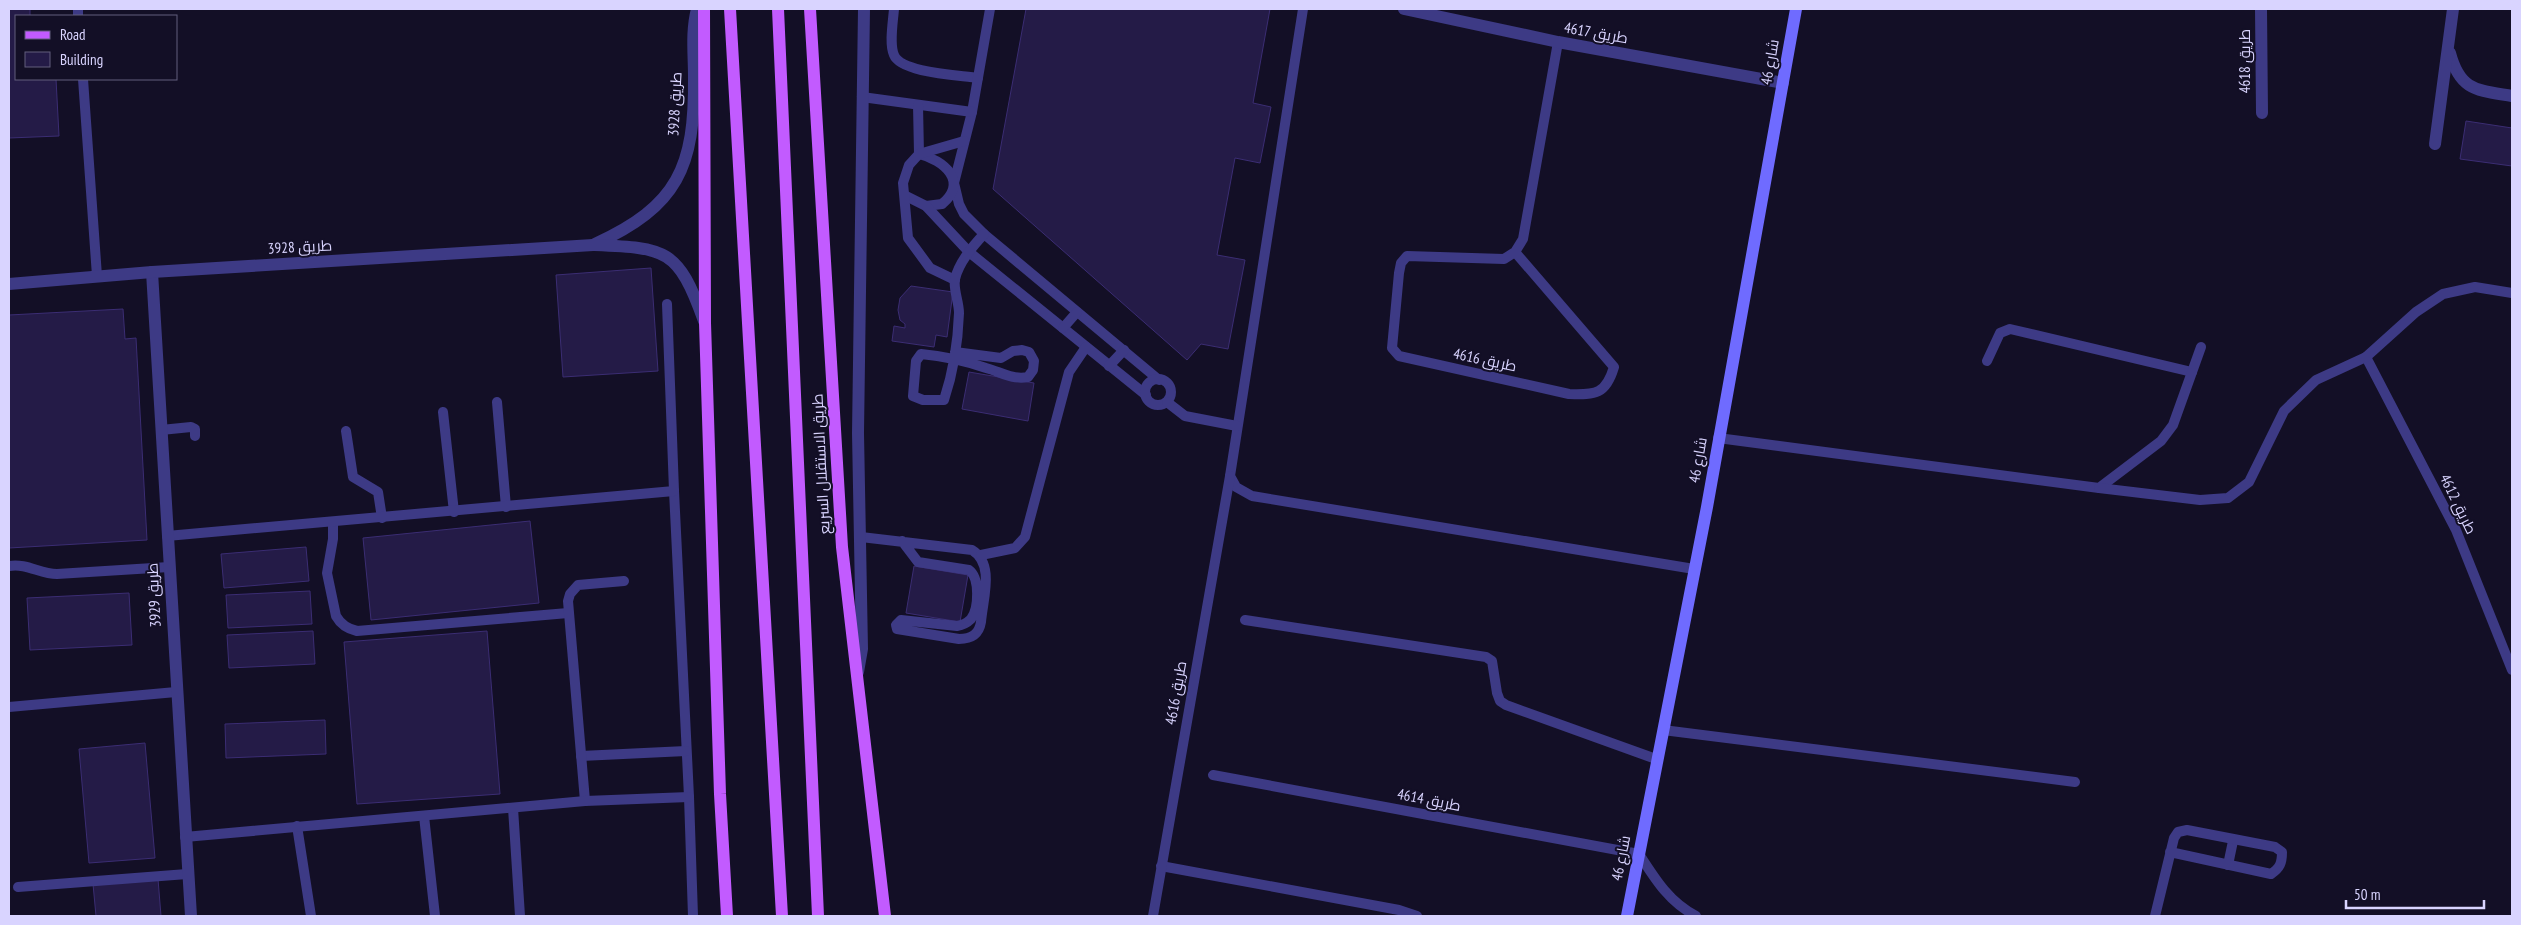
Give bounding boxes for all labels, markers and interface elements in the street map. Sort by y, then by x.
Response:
legend [15,15,178,80]
street label: طريق 4617 [1563,18,1629,48]
text: Road [60,25,86,44]
street label: طريق 4618 [2235,29,2255,93]
street label: شارع 46 [1756,38,1785,86]
text: Building [60,50,103,69]
street label: طريق 3928 [663,71,687,137]
street label: طريق 3928 [267,235,333,259]
street label: طريق 4616 [1451,344,1519,376]
street label: طريق الاستقلال السريع [807,393,836,535]
street label: شارع 46 [1684,436,1713,484]
street label: طريق 4612 [2435,471,2481,537]
street label: طريق 3929 [142,562,166,628]
street label: طريق 4616 [1161,660,1191,726]
street label: طريق 4614 [1395,784,1463,816]
street label: شارع 46 [1607,834,1636,883]
scale bar [2346,878,2484,910]
text: 50 m [2354,885,2380,904]

